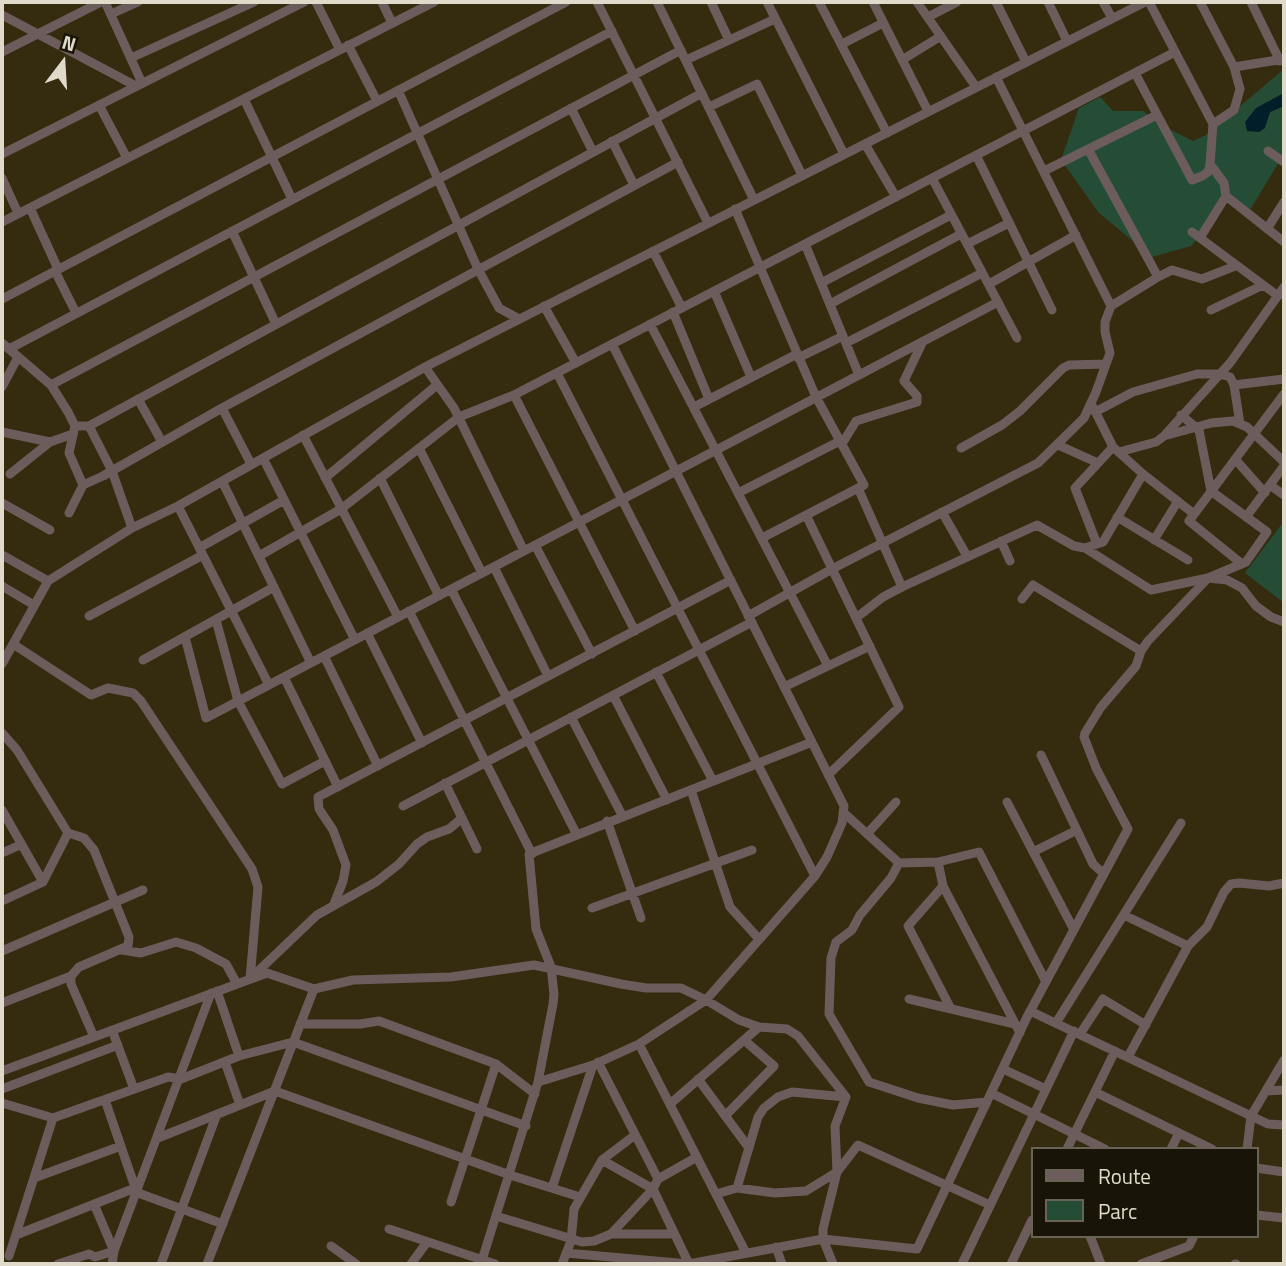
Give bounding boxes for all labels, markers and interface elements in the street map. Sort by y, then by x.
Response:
text: N [59,27,80,58]
north arrow [28,28,98,98]
legend [1030,1147,1258,1238]
text: Route [1098,1160,1151,1192]
text: Parc [1098,1195,1137,1227]

